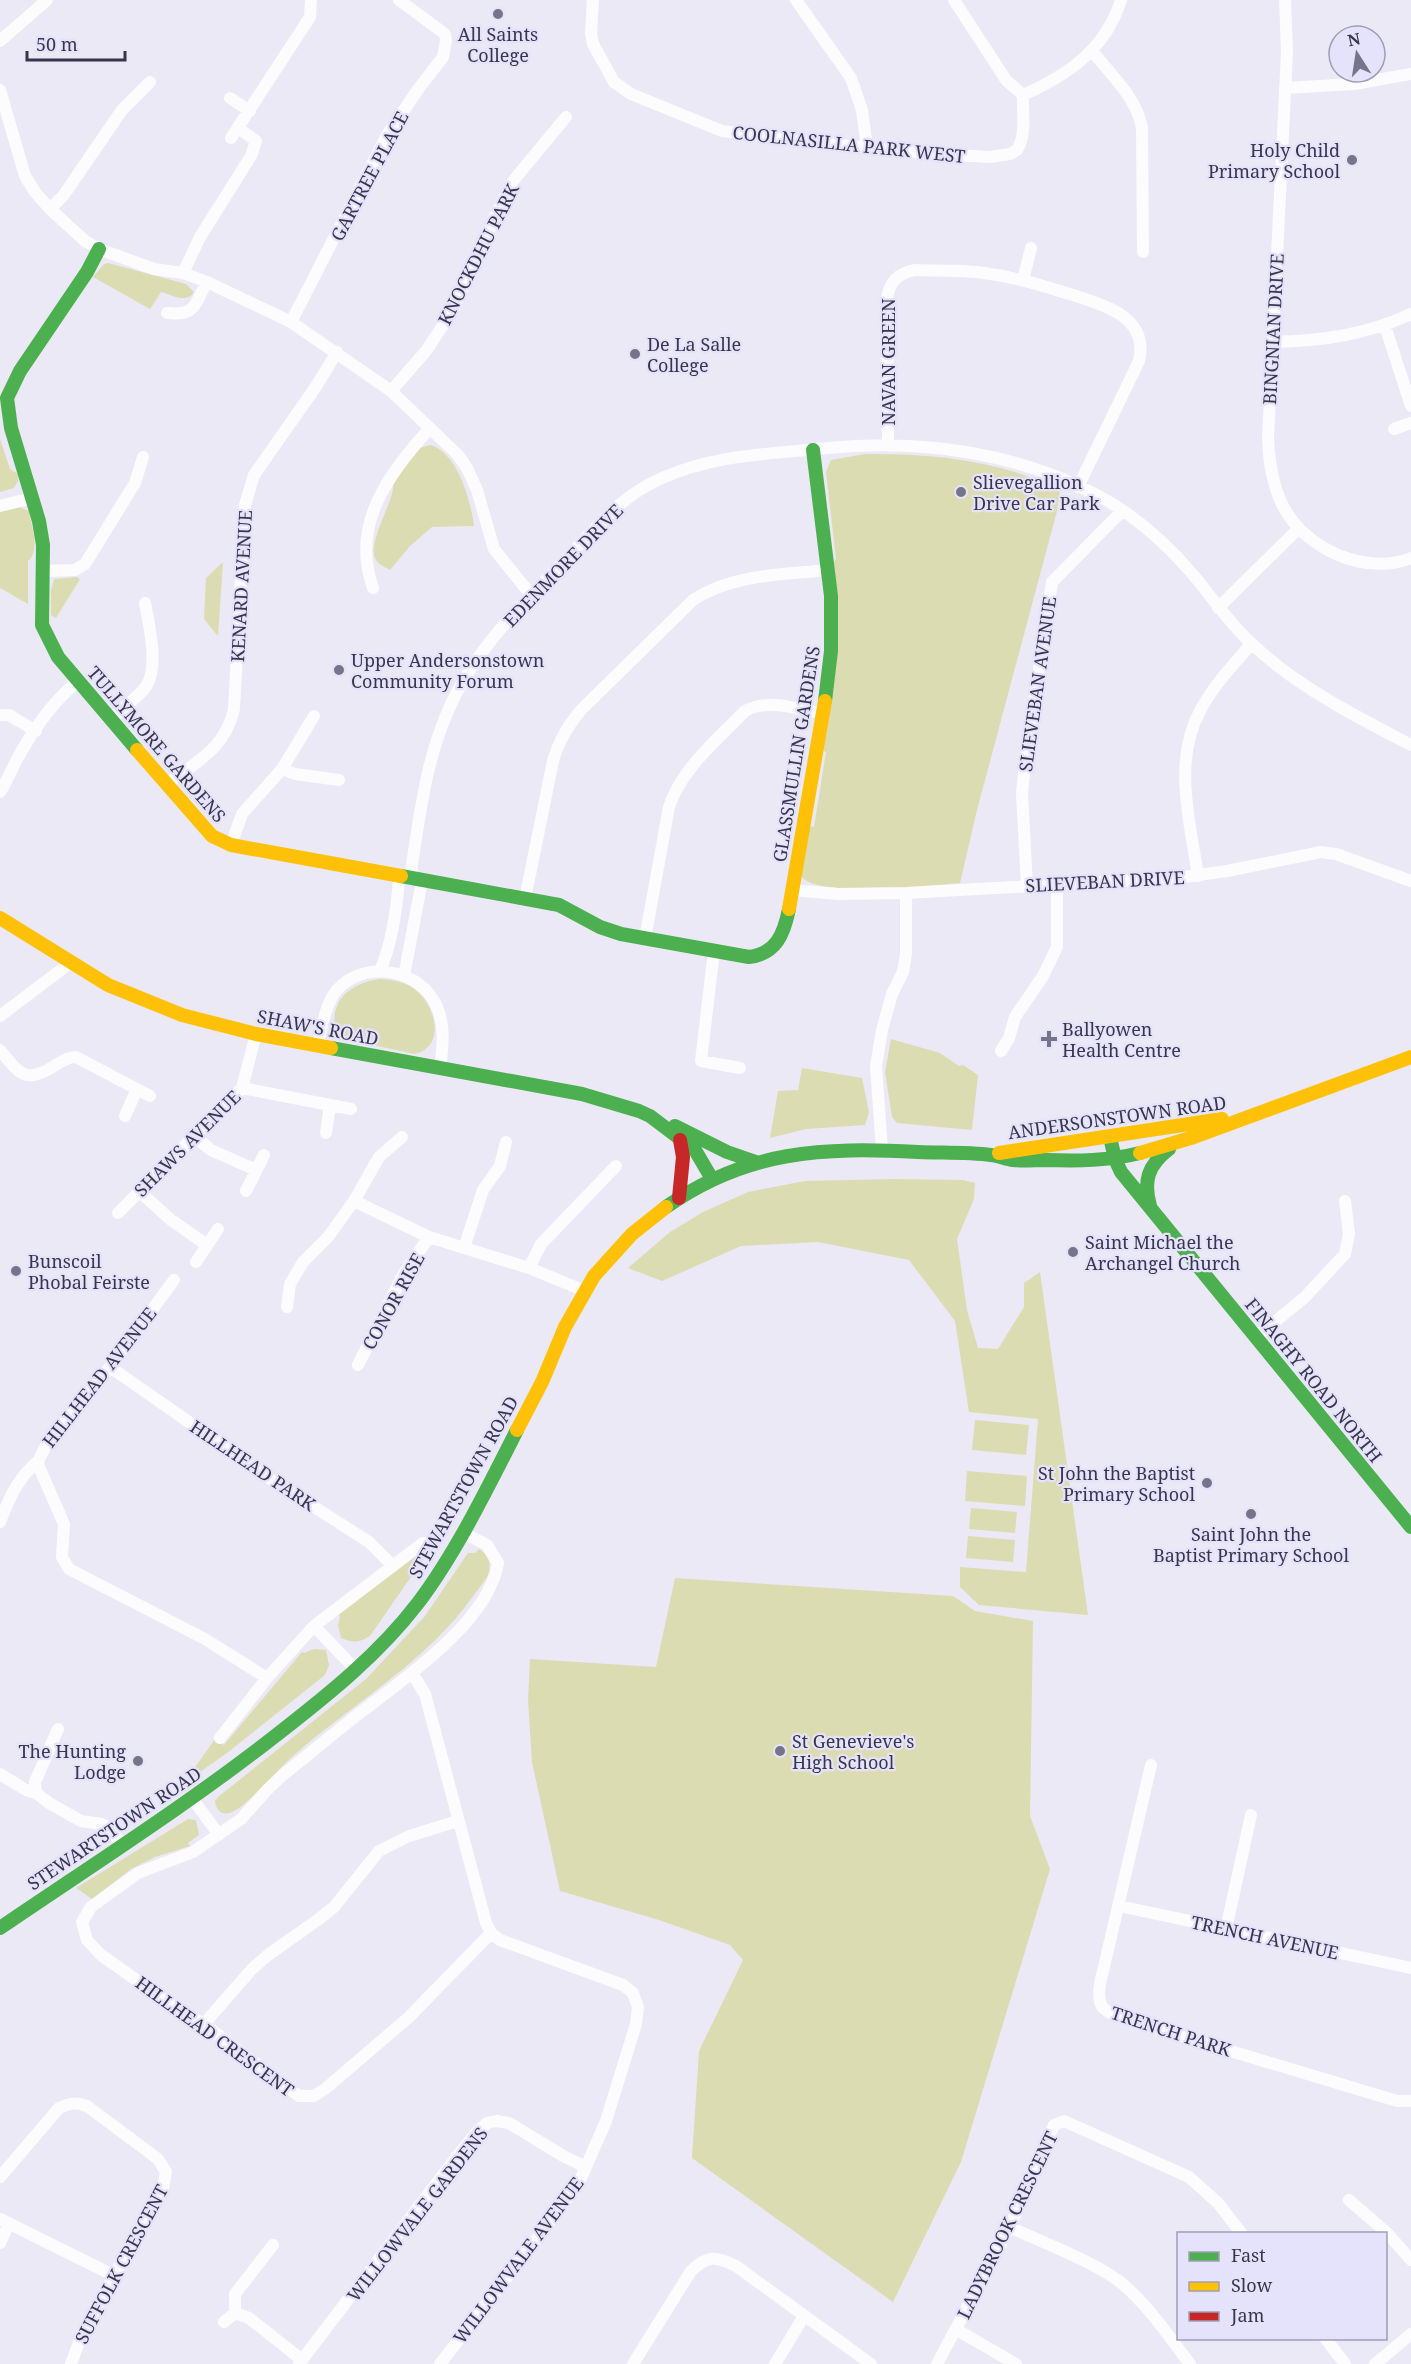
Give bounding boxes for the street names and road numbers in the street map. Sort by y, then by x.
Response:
street label: GARTREE PLACE [325,107,413,245]
street label: COOLNASILLA PARK WEST [731,120,967,168]
street label: KNOCKDHU PARK [432,179,524,329]
street label: BINGNIAN DRIVE [1257,253,1289,405]
street label: NAVAN GREEN [876,298,900,426]
street label: EDENMORE DRIVE [498,498,628,632]
street label: KENARD AVENUE [225,509,257,663]
street label: SLIEVEBAN AVENUE [1013,595,1061,773]
street label: GLASSMULLIN GARDENS [767,644,825,864]
street label: TULLYMORE GARDENS [82,661,232,827]
street label: SLIEVEBAN DRIVE [1025,865,1185,897]
street label: SHAW'S ROAD [255,1003,381,1051]
street label: SHAWS AVENUE [129,1085,245,1201]
street label: ANDERSONSTOWN ROAD [1006,1090,1228,1144]
street label: CONOR RISE [356,1248,430,1354]
street label: FINAGHY ROAD NORTH [1240,1293,1388,1467]
street label: HILLHEAD AVENUE [37,1302,161,1452]
street label: STEWARTSTOWN ROAD [403,1392,523,1582]
street label: HILLHEAD PARK [186,1414,321,1516]
street label: STEWARTSTOWN ROAD [22,1761,206,1895]
street label: TRENCH AVENUE [1189,1910,1341,1964]
street label: HILLHEAD CRESCENT [131,1970,299,2102]
street label: TRENCH PARK [1108,2000,1234,2062]
street label: WILLOWVALE GARDENS [341,2122,493,2306]
street label: LADYBROOK CRESCENT [951,2127,1063,2323]
street label: WILLOWVALE AVENUE [447,2172,589,2348]
street label: SUFFOLK CRESCENT [69,2180,173,2348]

